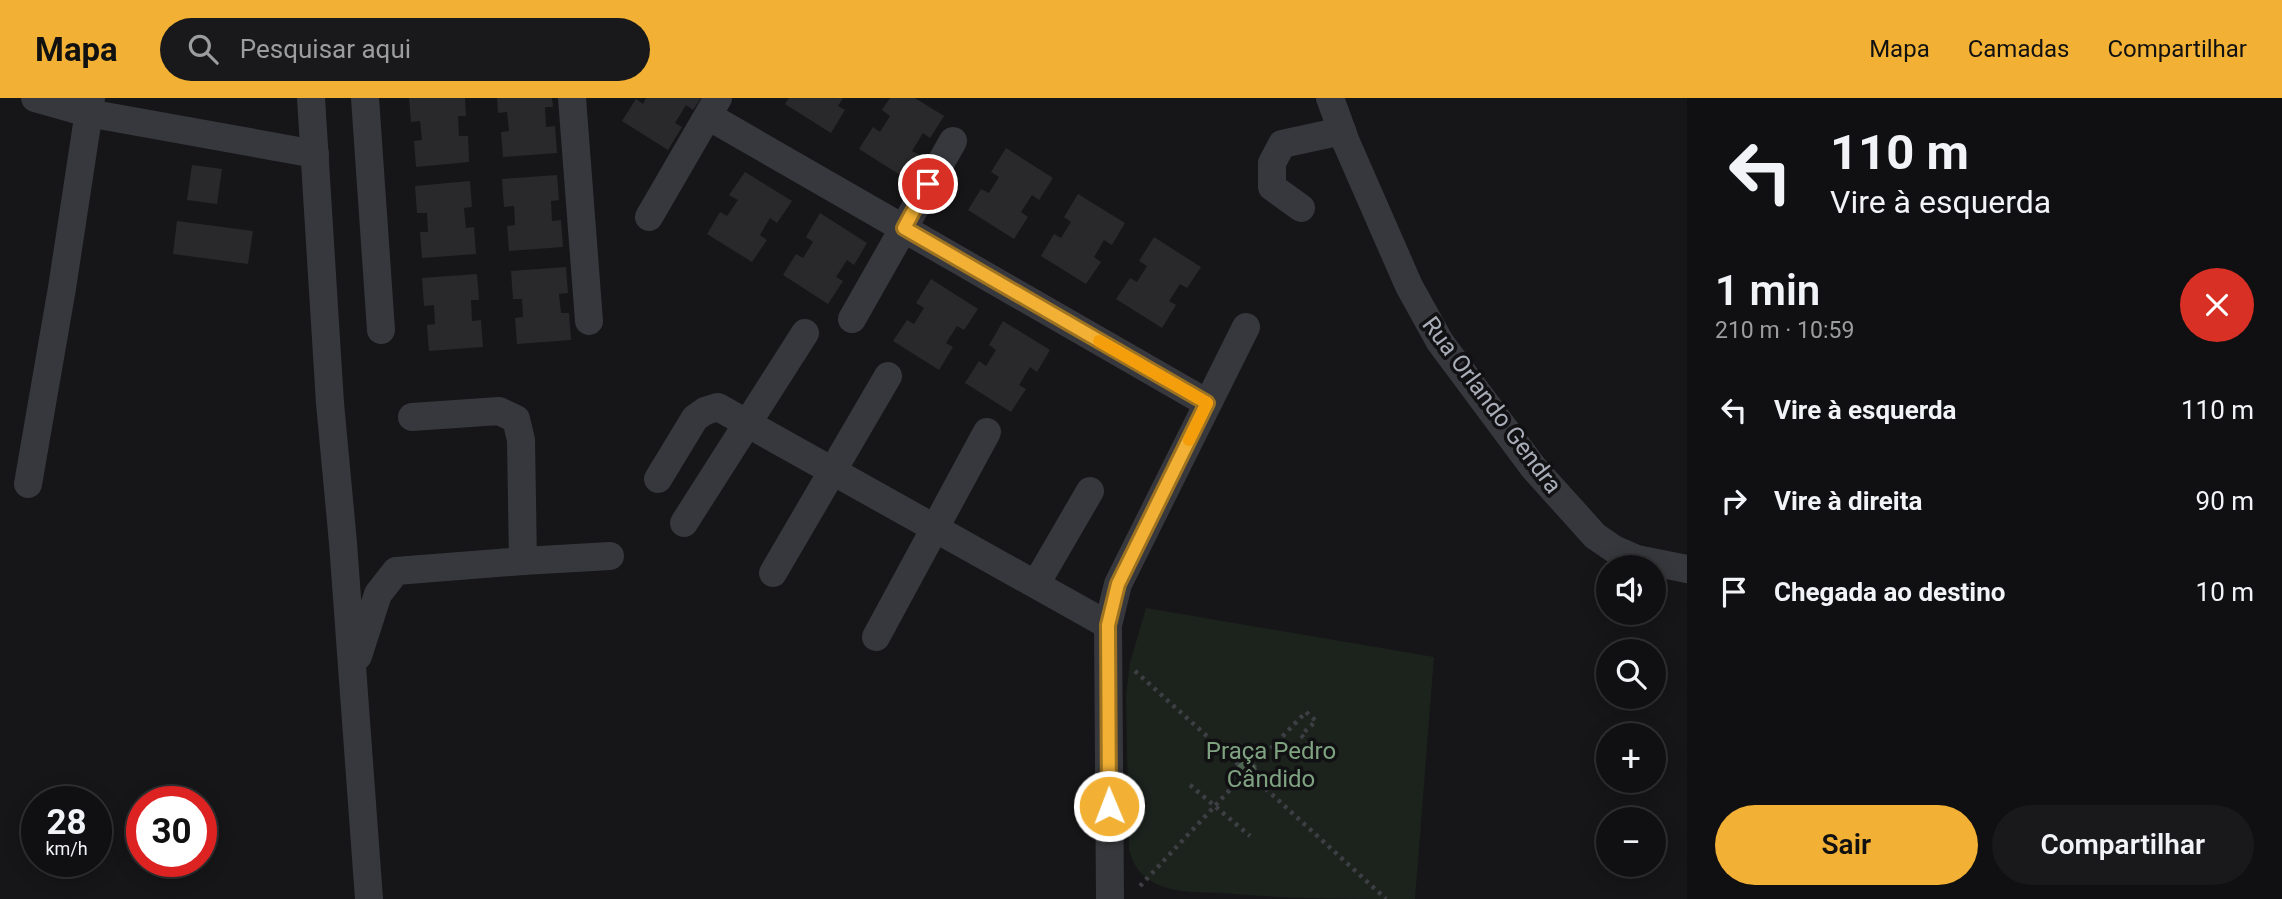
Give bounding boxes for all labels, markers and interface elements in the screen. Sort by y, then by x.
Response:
search box [160,18,650,81]
text: Mapa [35,30,118,69]
icon: search [184,30,222,68]
text: Pesquisar aqui [240,34,411,64]
text: Mapa [1869,35,1930,63]
text: Camadas [1968,35,2069,63]
text: Compartilhar [2107,35,2247,63]
text: 110 m [1830,124,1969,181]
icon: left [1715,126,1806,217]
pin [898,154,958,214]
icon: arrive [909,165,947,203]
text: Vire à esquerda [1830,183,2051,221]
text: 1 min [1715,266,1820,315]
button: close [2180,268,2254,342]
street label: Rua Orlando Gendra [1417,311,1567,499]
text: 210 m · 10:59 [1715,317,1854,344]
icon: left [1715,391,1753,429]
text: Vire à esquerda [1774,395,1957,425]
text: 110 m [2181,395,2254,425]
icon: right [1715,482,1753,520]
text: Vire à direita [1774,486,1922,516]
text: 90 m [2196,486,2254,516]
map controls [1596,555,1666,877]
button: sound [1596,555,1666,625]
icon: arrive [1715,573,1753,611]
text: Chegada ao destino [1774,577,2005,607]
text: 10 m [2196,577,2254,607]
button: search [1596,639,1666,709]
button: + [1596,723,1666,793]
park label: Praça Pedro Cândido [1206,737,1336,793]
position arrow [1072,769,1146,843]
speed limit sign: 30 [126,786,217,877]
text: 28 [46,802,87,843]
button: Sair [1715,805,1978,885]
button: Compartilhar [1992,805,2254,885]
button: − [1596,807,1666,877]
text: km/h [45,838,88,859]

